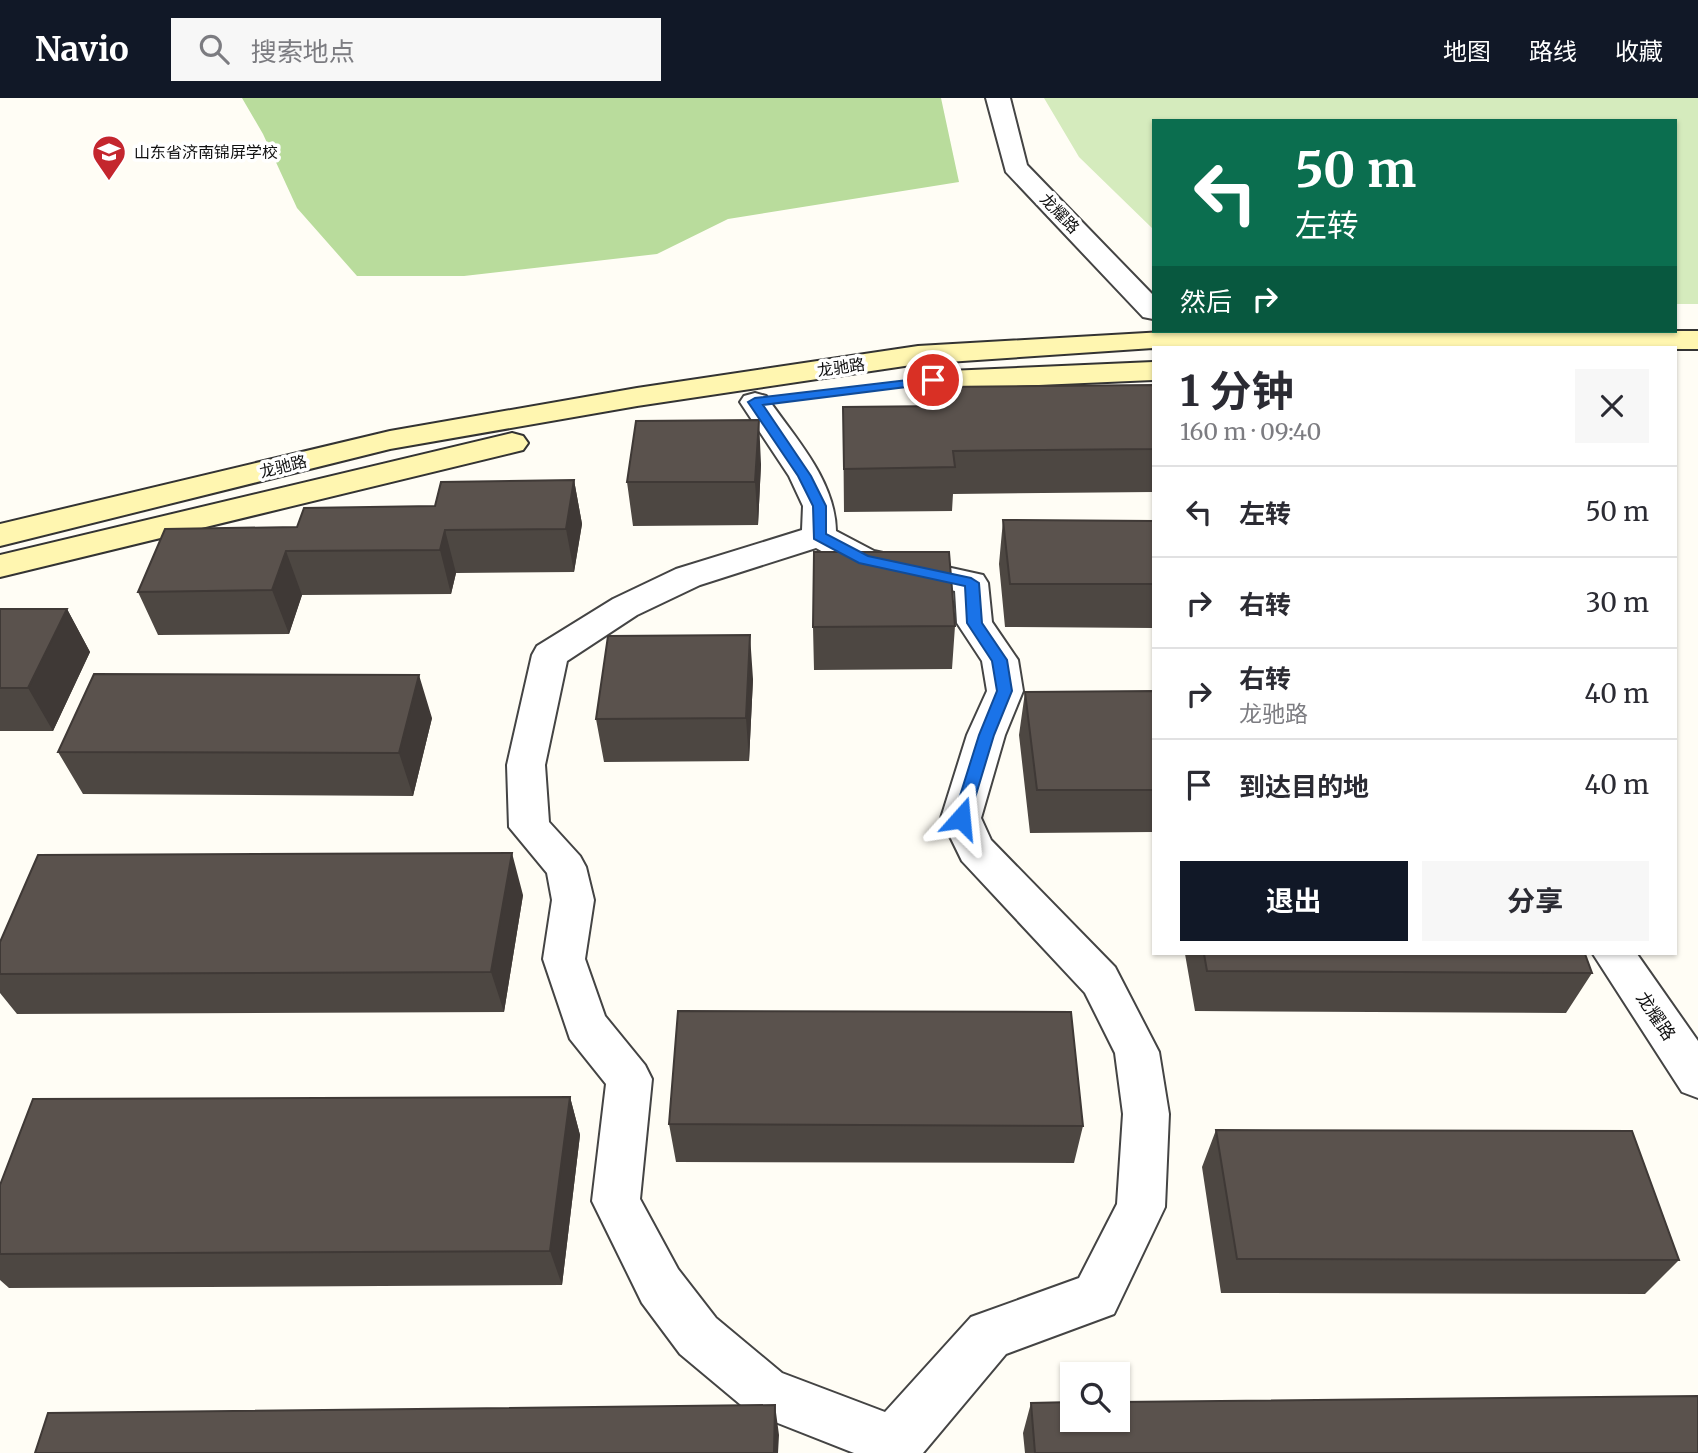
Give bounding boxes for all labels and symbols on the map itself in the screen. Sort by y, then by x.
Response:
school or university icon: 山东省济南锦屏学校 [90,133,128,182]
place label: 山东省济南锦屏学校 [134,142,278,162]
street label: 龙耀路 [1036,189,1084,237]
pin [903,350,963,410]
street label: 龙驰路 [816,354,866,380]
street label: 龙驰路 [257,450,309,482]
position arrow [924,781,998,855]
street label: 龙耀路 [1631,987,1681,1045]

